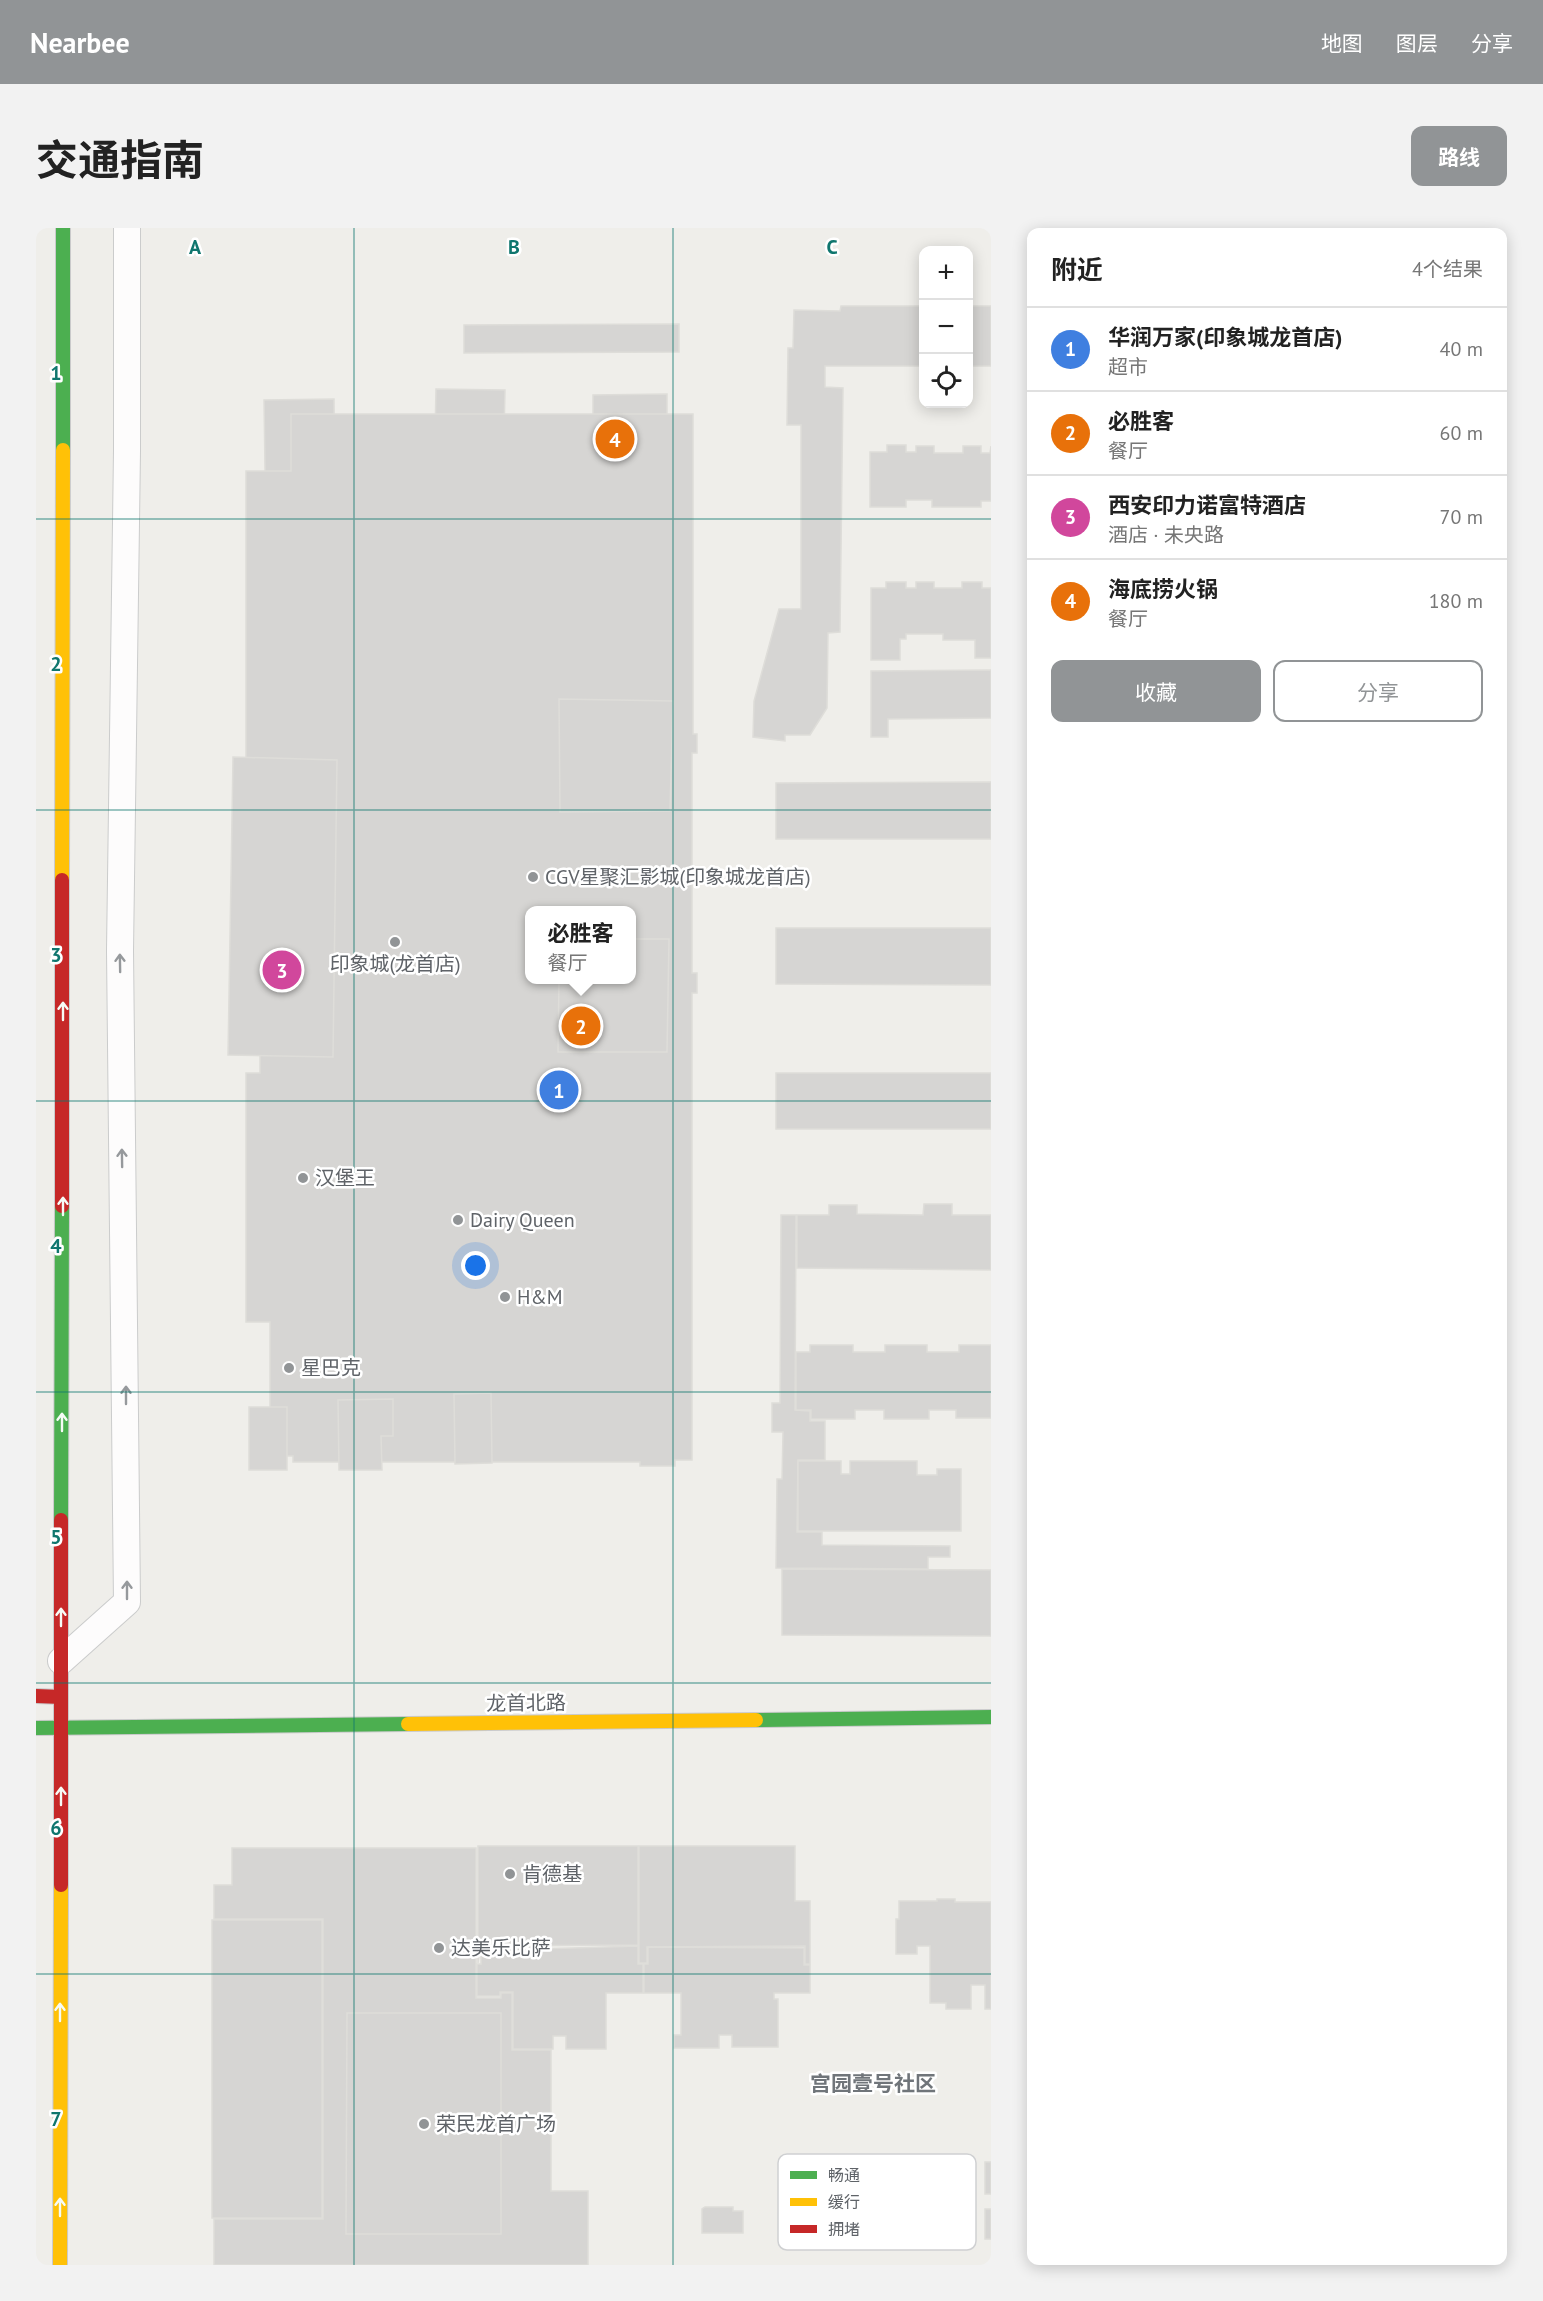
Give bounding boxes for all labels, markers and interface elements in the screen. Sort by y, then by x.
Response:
text: Nearbee [30,24,130,61]
text: 地图 [1321,30,1363,57]
text: 图层 [1396,30,1438,57]
text: 分享 [1471,30,1513,57]
button: 路线 [1411,126,1507,186]
text: 交通指南 [36,132,204,187]
text: A [189,234,202,260]
text: B [508,234,520,260]
text: C [826,234,838,260]
map controls [919,246,973,408]
button: + [919,246,973,300]
text: 附近 [1051,253,1103,286]
text: 4个结果 [1412,256,1483,282]
button: − [919,300,973,354]
text: 华润万家(印象城龙首店) [1108,323,1342,351]
text: 1 [1065,336,1076,362]
text: 40 m [1440,336,1483,362]
button: locate [919,354,973,408]
text: 超市 [1108,354,1148,380]
text: 1 [50,360,62,386]
text: 必胜客 [1108,407,1174,435]
pin: 4 [596,416,634,462]
text: 2 [1065,420,1076,446]
text: 60 m [1440,420,1483,446]
text: 餐厅 [1108,438,1148,464]
text: 西安印力诺富特酒店 [1108,491,1306,519]
text: 3 [1065,504,1076,530]
text: 70 m [1440,504,1483,530]
text: 酒店 · 未央路 [1108,522,1224,548]
text: 海底捞火锅 [1108,575,1218,603]
text: 4 [1065,588,1076,614]
text: 180 m [1429,588,1483,614]
text: 餐厅 [1108,606,1148,632]
text: 2 [50,651,62,677]
button: 收藏 [1051,660,1261,722]
button: 分享 [1273,660,1483,722]
place label: CGV星聚汇影城(印象城龙首店) [545,864,811,890]
marker: CGV星聚汇影城(印象城龙首店) [526,870,540,884]
popup [525,906,636,984]
text: 必胜客 [547,919,614,947]
marker: 印象城(龙首店) [388,935,402,949]
text: 3 [50,942,62,968]
pin: 3 [262,948,302,992]
text: 餐厅 [547,950,587,976]
place label: 印象城(龙首店) [329,951,461,977]
one-way arrow [114,953,126,973]
one-way arrow [57,1002,69,1022]
pin: 2 [562,1004,600,1048]
pin: 1 [540,1068,578,1112]
one-way arrow [116,1148,128,1168]
place label: 汉堡王 [315,1165,375,1191]
marker: 汉堡王 [296,1171,310,1185]
one-way arrow [57,1197,68,1217]
place label: Dairy Queen [470,1207,575,1233]
marker: Dairy Queen [451,1213,465,1227]
text: 4 [50,1233,62,1259]
your location [461,1251,490,1280]
place label: H&M [517,1284,563,1310]
marker: H&M [498,1290,512,1304]
place label: 星巴克 [301,1355,361,1381]
marker: 星巴克 [282,1361,296,1375]
one-way arrow [120,1385,132,1405]
one-way arrow [56,1413,68,1433]
text: 5 [50,1524,62,1550]
one-way arrow [121,1580,133,1600]
one-way arrow [55,1608,67,1628]
street label: 龙首北路 [486,1689,566,1717]
one-way arrow [55,1786,67,1806]
text: 6 [50,1815,62,1841]
place label: 肯德基 [522,1861,582,1887]
marker: 肯德基 [503,1867,517,1881]
place label: 达美乐比萨 [451,1935,551,1961]
marker: 达美乐比萨 [432,1941,446,1955]
one-way arrow [54,2002,66,2022]
district label: 宫园壹号社区 [810,2070,936,2097]
text: 7 [50,2106,62,2132]
place label: 荣民龙首广场 [436,2111,556,2137]
marker: 荣民龙首广场 [417,2117,431,2131]
legend [778,2154,976,2250]
text: 畅通 [828,2165,860,2185]
text: 缓行 [828,2192,860,2212]
one-way arrow [54,2197,66,2217]
text: 拥堵 [828,2219,860,2239]

